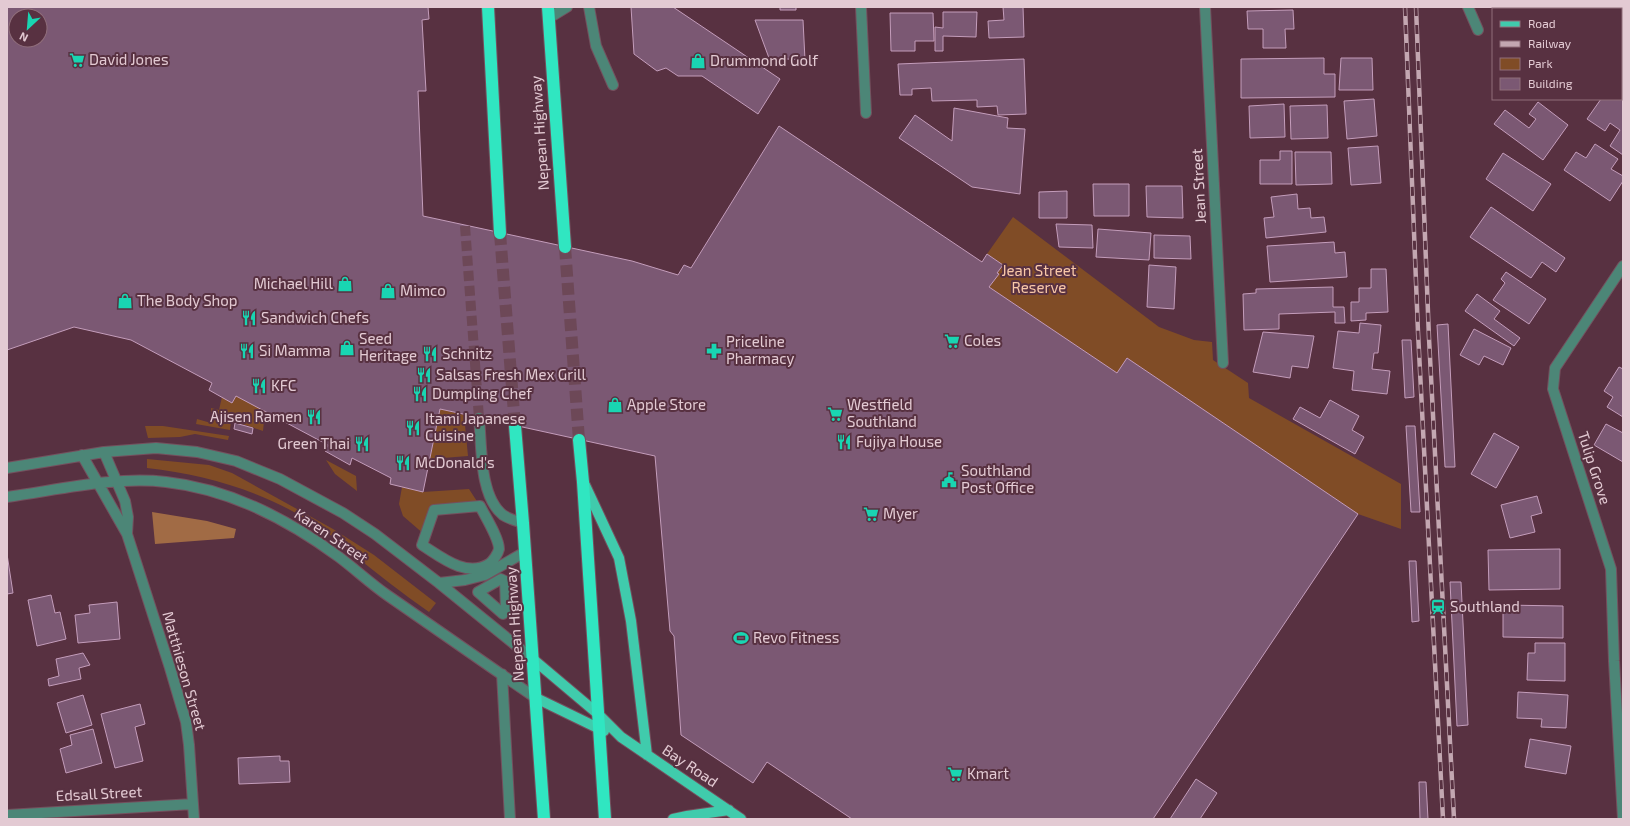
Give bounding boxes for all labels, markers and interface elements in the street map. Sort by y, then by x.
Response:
north arrow [8,8,48,48]
legend [1492,8,1622,100]
text: Road [1528,16,1556,30]
text: N [17,30,30,45]
text: Railway [1528,36,1572,50]
place label: David Jones [89,50,169,68]
supermarket icon: David Jones [68,51,86,69]
place label: Drummond Golf [710,51,818,69]
shop icon: Drummond Golf [689,52,707,70]
text: Park [1528,56,1553,70]
street label: Nepean Highway [526,75,552,191]
text: Building [1528,76,1573,90]
street label: Jean Street [1187,148,1209,224]
park label: Jean Street Reserve [1001,261,1077,296]
place label: Michael Hill [254,274,334,292]
shop icon: Michael Hill [336,275,354,293]
place label: Mimco [400,281,446,299]
shop icon: Mimco [379,282,397,300]
place label: The Body Shop [137,291,238,309]
shop icon: The Body Shop [116,292,134,310]
place label: Sandwich Chefs [261,308,369,326]
restaurant icon: Sandwich Chefs [240,309,258,327]
place label: Seed Heritage [359,329,417,364]
place label: Coles [964,331,1001,349]
place label: Priceline Pharmacy [726,332,795,367]
supermarket icon: Coles [943,332,961,350]
shop icon: Seed Heritage [338,339,356,357]
place label: Si Mamma [259,341,330,359]
restaurant icon: Si Mamma [238,342,256,360]
pharmacy icon: Priceline Pharmacy [705,342,723,360]
place label: Schnitz [442,344,492,362]
restaurant icon: Schnitz [421,345,439,363]
place label: Salsas Fresh Mex Grill [436,365,586,383]
restaurant icon: Salsas Fresh Mex Grill [415,366,433,384]
place label: KFC [271,376,297,394]
restaurant icon: KFC [250,377,268,395]
place label: Dumpling Chef [432,384,532,402]
restaurant icon: Dumpling Chef [411,385,429,403]
place label: Apple Store [627,395,706,413]
place label: Westfield Southland [847,395,917,430]
shop icon: Apple Store [606,396,624,414]
supermarket icon: Westfield Southland [826,405,844,423]
place label: Ajisen Ramen [210,407,302,426]
restaurant icon: Ajisen Ramen [305,408,323,426]
place label: Itami Japanese Cuisine [425,409,526,444]
restaurant icon: Itami Japanese Cuisine [404,419,422,437]
street label: Tulip Grove [1575,429,1615,506]
place label: Fujiya House [856,432,942,451]
restaurant icon: Fujiya House [835,433,853,451]
place label: Green Thai [278,434,350,452]
restaurant icon: Green Thai [353,435,371,453]
place label: McDonald's [415,453,495,471]
restaurant icon: McDonald's [394,454,412,472]
place label: Southland Post Office [961,461,1034,496]
public building icon: Southland Post Office [940,471,958,489]
street label: Karen Street [291,504,372,566]
place label: Myer [883,504,918,522]
supermarket icon: Myer [862,505,880,523]
street label: Nepean Highway [501,566,527,682]
place label: Southland [1450,597,1520,615]
station icon: Southland [1429,598,1447,616]
street label: Matthieson Street [159,609,211,733]
place label: Revo Fitness [753,628,839,646]
sports icon: Revo Fitness [732,629,750,647]
street label: Bay Road [659,740,722,790]
place label: Kmart [967,764,1009,782]
supermarket icon: Kmart [946,765,964,783]
street label: Edsall Street [55,782,143,804]

